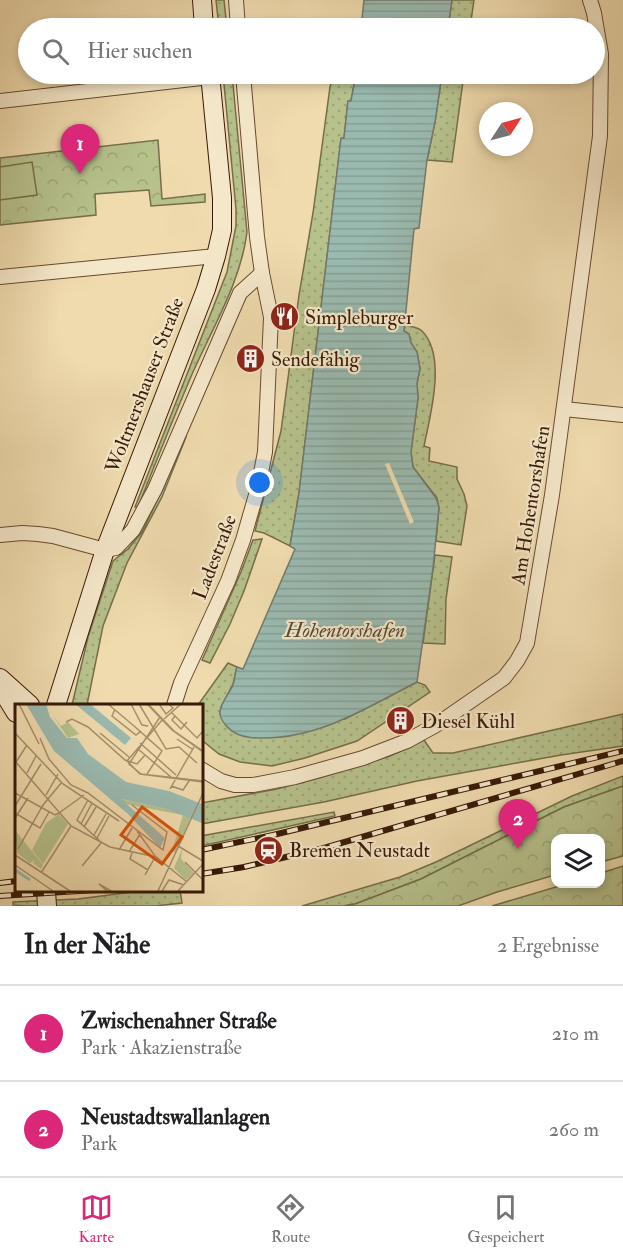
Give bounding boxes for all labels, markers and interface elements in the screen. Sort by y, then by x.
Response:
search box [18,18,605,84]
icon: search [39,35,72,68]
text: Hier suchen [87,37,193,65]
north arrow [479,102,533,156]
pin: 1 [60,124,100,174]
street label: Woltmershauser Straße [99,294,189,477]
restaurant icon: Simpleburger [268,301,300,333]
place label: Simpleburger [305,305,414,331]
building icon: Sendefähig [234,343,266,375]
place label: Sendefähig [271,347,360,372]
street label: Am Hohentorshafen [505,424,555,588]
your location [245,468,274,497]
street label: Ladestraße [187,511,242,603]
water label: Hohentorshafen [284,617,405,644]
inset map [15,704,202,891]
building icon: Diesel Kühl [384,705,416,737]
place label: Diesel Kühl [421,709,515,734]
pin: 2 [498,800,538,849]
station icon: Bremen Neustadt [252,834,284,866]
map controls [551,834,605,888]
button: layers [551,834,605,888]
place label: Bremen Neustadt [289,838,431,863]
text: In der Nähe [24,929,150,961]
text: 2 Ergebnisse [497,933,599,958]
text: Zwischenahner Straße [81,1007,277,1035]
text: 1 [40,1021,47,1046]
text: 210 m [552,1021,599,1046]
text: Park · Akazienstraße [81,1035,242,1060]
text: Neustadtswallanlagen [81,1103,270,1131]
text: 2 [38,1117,49,1142]
text: 260 m [549,1117,599,1142]
text: Park [81,1131,117,1156]
tab: Karte [79,1191,114,1247]
tab: Route [271,1191,310,1247]
tab: Gespeichert [467,1191,544,1247]

